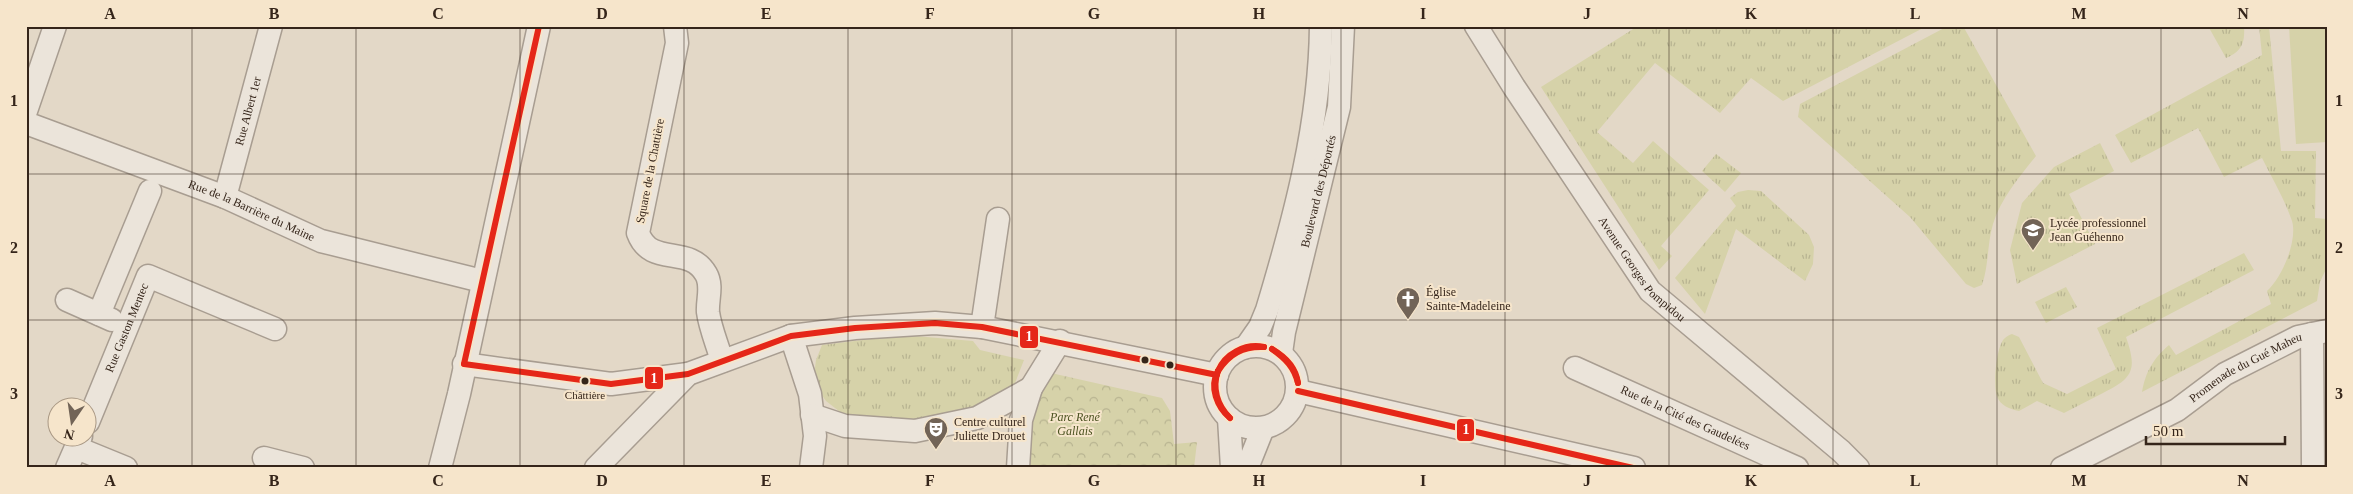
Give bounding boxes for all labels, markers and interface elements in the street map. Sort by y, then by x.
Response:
text: A [104,5,116,22]
text: B [269,5,280,22]
text: C [432,5,444,22]
text: D [596,5,608,22]
text: E [761,5,771,22]
text: F [925,5,935,22]
text: G [1088,5,1101,22]
text: H [1253,5,1266,22]
text: I [1420,5,1426,22]
text: J [1583,5,1591,22]
text: K [1745,5,1758,22]
text: L [1910,5,1920,22]
text: M [2071,5,2087,22]
text: N [2237,5,2249,22]
street label: Rue Albert 1er [232,75,264,147]
text: 1 [10,92,18,109]
text: 1 [2335,92,2343,109]
street label: Square de la Chattière [633,117,667,225]
street label: Boulevard des Déportés [1298,133,1339,249]
street label: Rue de la Barrière du Maine [186,177,317,244]
street label: Avenue Georges Pompidou [1595,214,1688,324]
place label: Lycée professionnel Jean Guéhenno [2050,216,2147,244]
school or university icon: Lycée professionnel Jean Guéhenno [2020,217,2046,251]
text: 2 [10,239,18,256]
text: 2 [2335,239,2343,256]
street label: Rue Gaston Mentec [102,281,151,374]
place label: Église Sainte-Madeleine [1426,285,1511,313]
church icon: Église Sainte-Madeleine [1395,286,1421,320]
line badge: 1 [1019,325,1039,349]
text: 1 [1026,329,1033,344]
street label: Promenade du Gué Maheu [2186,329,2303,405]
unlabelled marker [1140,355,1150,365]
unlabelled marker [1165,360,1175,370]
line badge: 1 [644,366,664,390]
text: 1 [651,371,658,386]
marker: Châttière [580,376,590,386]
street label: Rue de la Cité des Gaudelées [1618,382,1752,453]
text: 3 [10,385,18,402]
text: 3 [2335,385,2343,402]
place label: Châttière [565,389,605,401]
north arrow [48,396,98,446]
park label: Parc René Gallais [1049,410,1101,438]
scale bar [2146,414,2284,446]
place label: Centre culturel Juliette Drouet [954,415,1026,443]
theatre icon: Centre culturel Juliette Drouet [923,416,949,450]
line badge: 1 [1456,418,1475,442]
text: 1 [1463,422,1470,437]
text: 50 m [2153,423,2184,439]
text: N [63,426,76,443]
text: A [104,472,116,489]
text: B [269,472,280,489]
text: C [432,472,444,489]
text: D [596,472,608,489]
text: E [761,472,771,489]
text: F [925,472,935,489]
text: G [1088,472,1101,489]
text: H [1253,472,1266,489]
text: I [1420,472,1426,489]
text: J [1583,472,1591,489]
text: K [1745,472,1758,489]
text: L [1910,472,1920,489]
text: M [2071,472,2087,489]
text: N [2237,472,2249,489]

